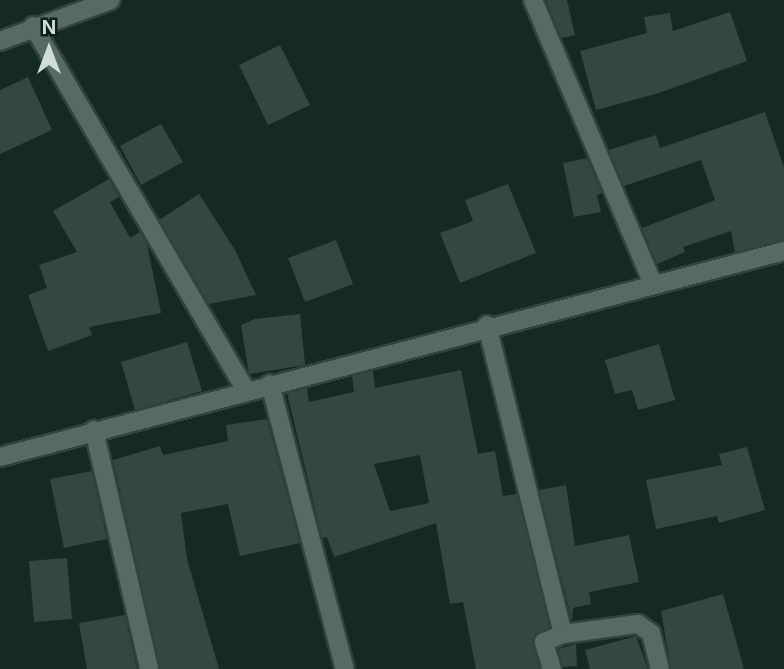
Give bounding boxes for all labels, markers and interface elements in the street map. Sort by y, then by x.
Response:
north arrow [14,14,84,84]
text: N [42,16,56,39]

